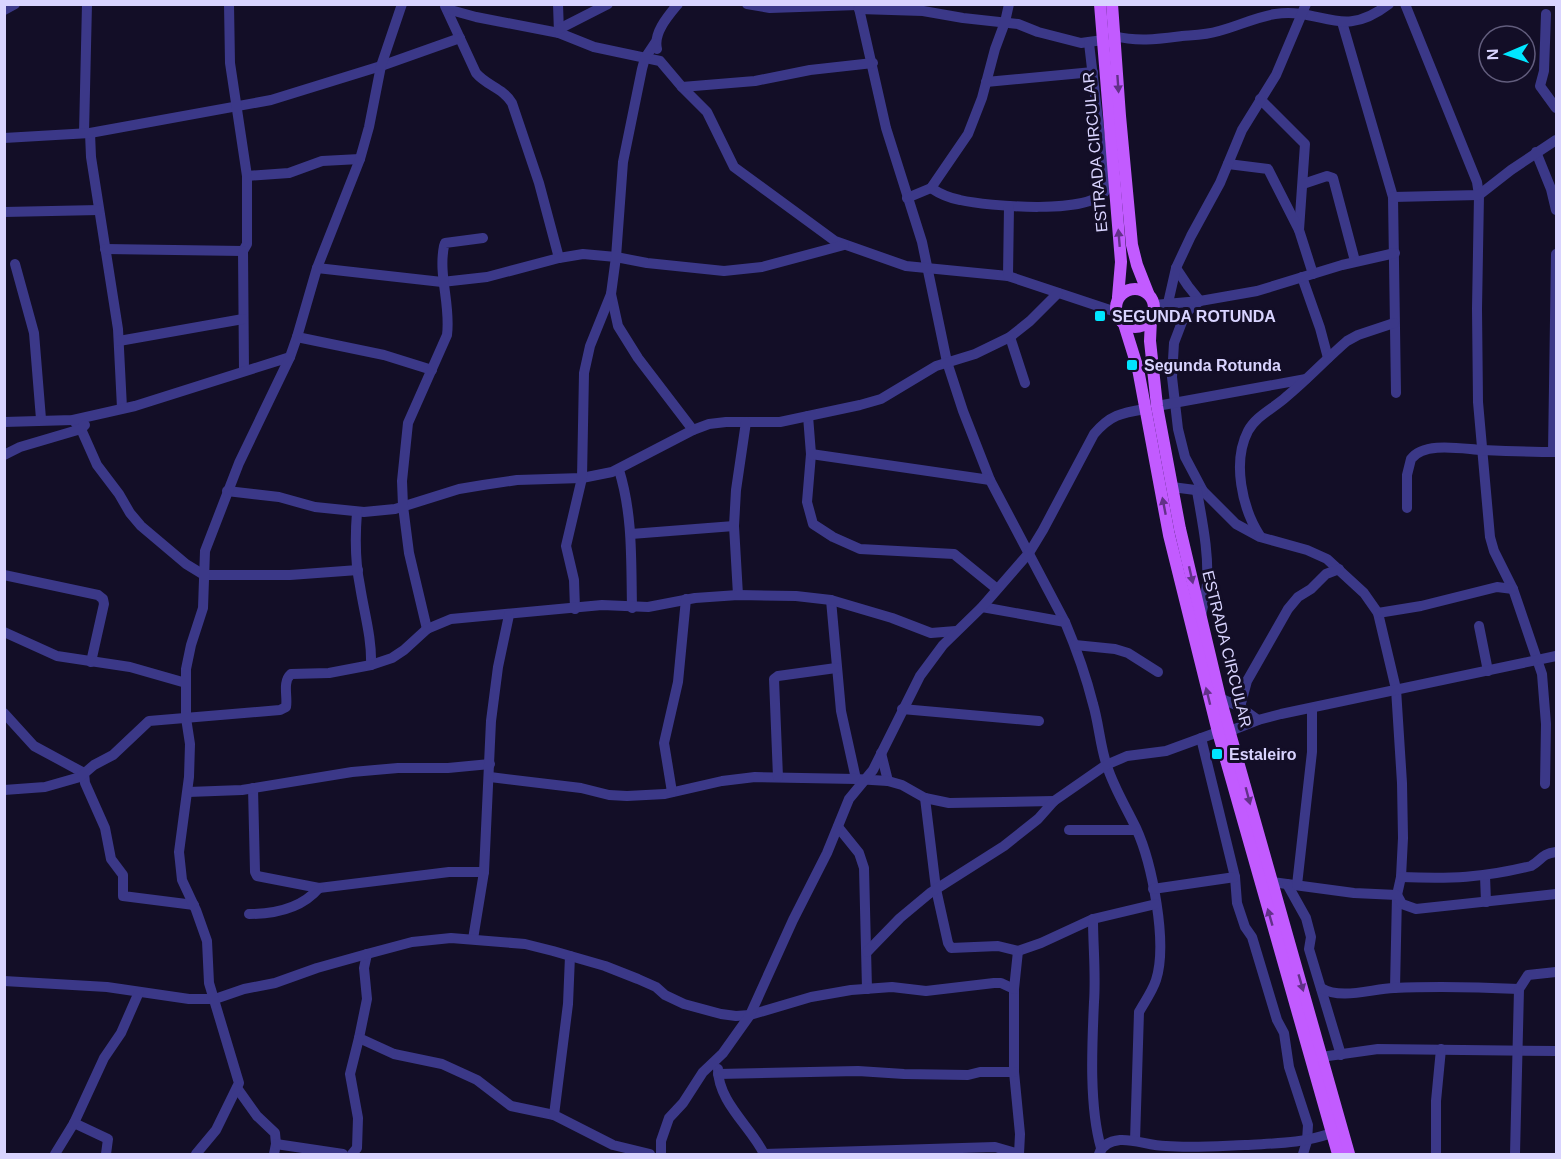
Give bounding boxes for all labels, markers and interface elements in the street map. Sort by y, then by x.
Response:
north arrow [1477,24,1537,84]
text: N [1484,48,1501,61]
street label: ESTRADA CIRCULAR [1080,71,1110,233]
one-way arrow [1113,74,1122,93]
one-way arrow [1114,229,1124,248]
place label: SEGUNDA ROTUNDA [1112,308,1276,325]
marker: SEGUNDA ROTUNDA [1093,309,1107,323]
place label: Segunda Rotunda [1144,357,1281,374]
marker: Segunda Rotunda [1125,358,1139,372]
one-way arrow [1159,497,1168,516]
one-way arrow [1186,566,1196,584]
street label: ESTRADA CIRCULAR [1199,569,1255,729]
one-way arrow [1203,687,1213,705]
place label: Estaleiro [1229,746,1297,763]
marker: Estaleiro [1210,747,1224,761]
one-way arrow [1244,787,1253,805]
one-way arrow [1265,907,1274,925]
one-way arrow [1296,974,1306,993]

